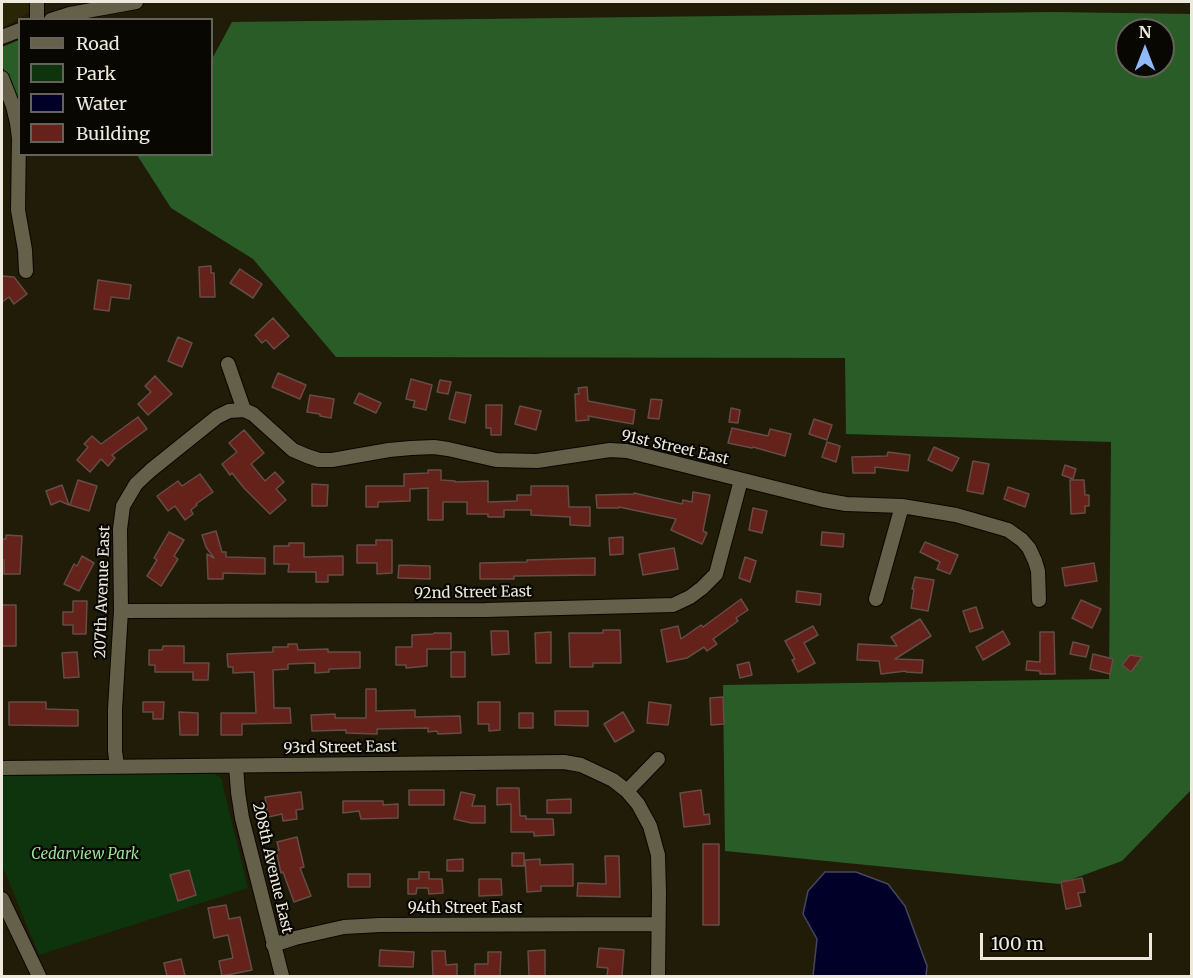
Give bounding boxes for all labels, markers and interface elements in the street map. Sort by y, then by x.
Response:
legend [18,18,213,156]
north arrow [1115,18,1175,78]
text: N [1139,22,1151,42]
text: Road [76,32,120,55]
text: Park [76,62,116,85]
text: Water [76,92,127,115]
text: Building [76,122,150,145]
street label: 91st Street East [619,427,731,469]
street label: 207th Avenue East [92,525,114,659]
street label: 92nd Street East [414,583,532,603]
street label: 93rd Street East [283,738,397,758]
street label: 208th Avenue East [248,801,296,935]
park label: Cedarview Park [31,846,139,864]
street label: 94th Street East [408,900,522,918]
scale bar [983,921,1156,959]
text: 100 m [991,932,1044,955]

